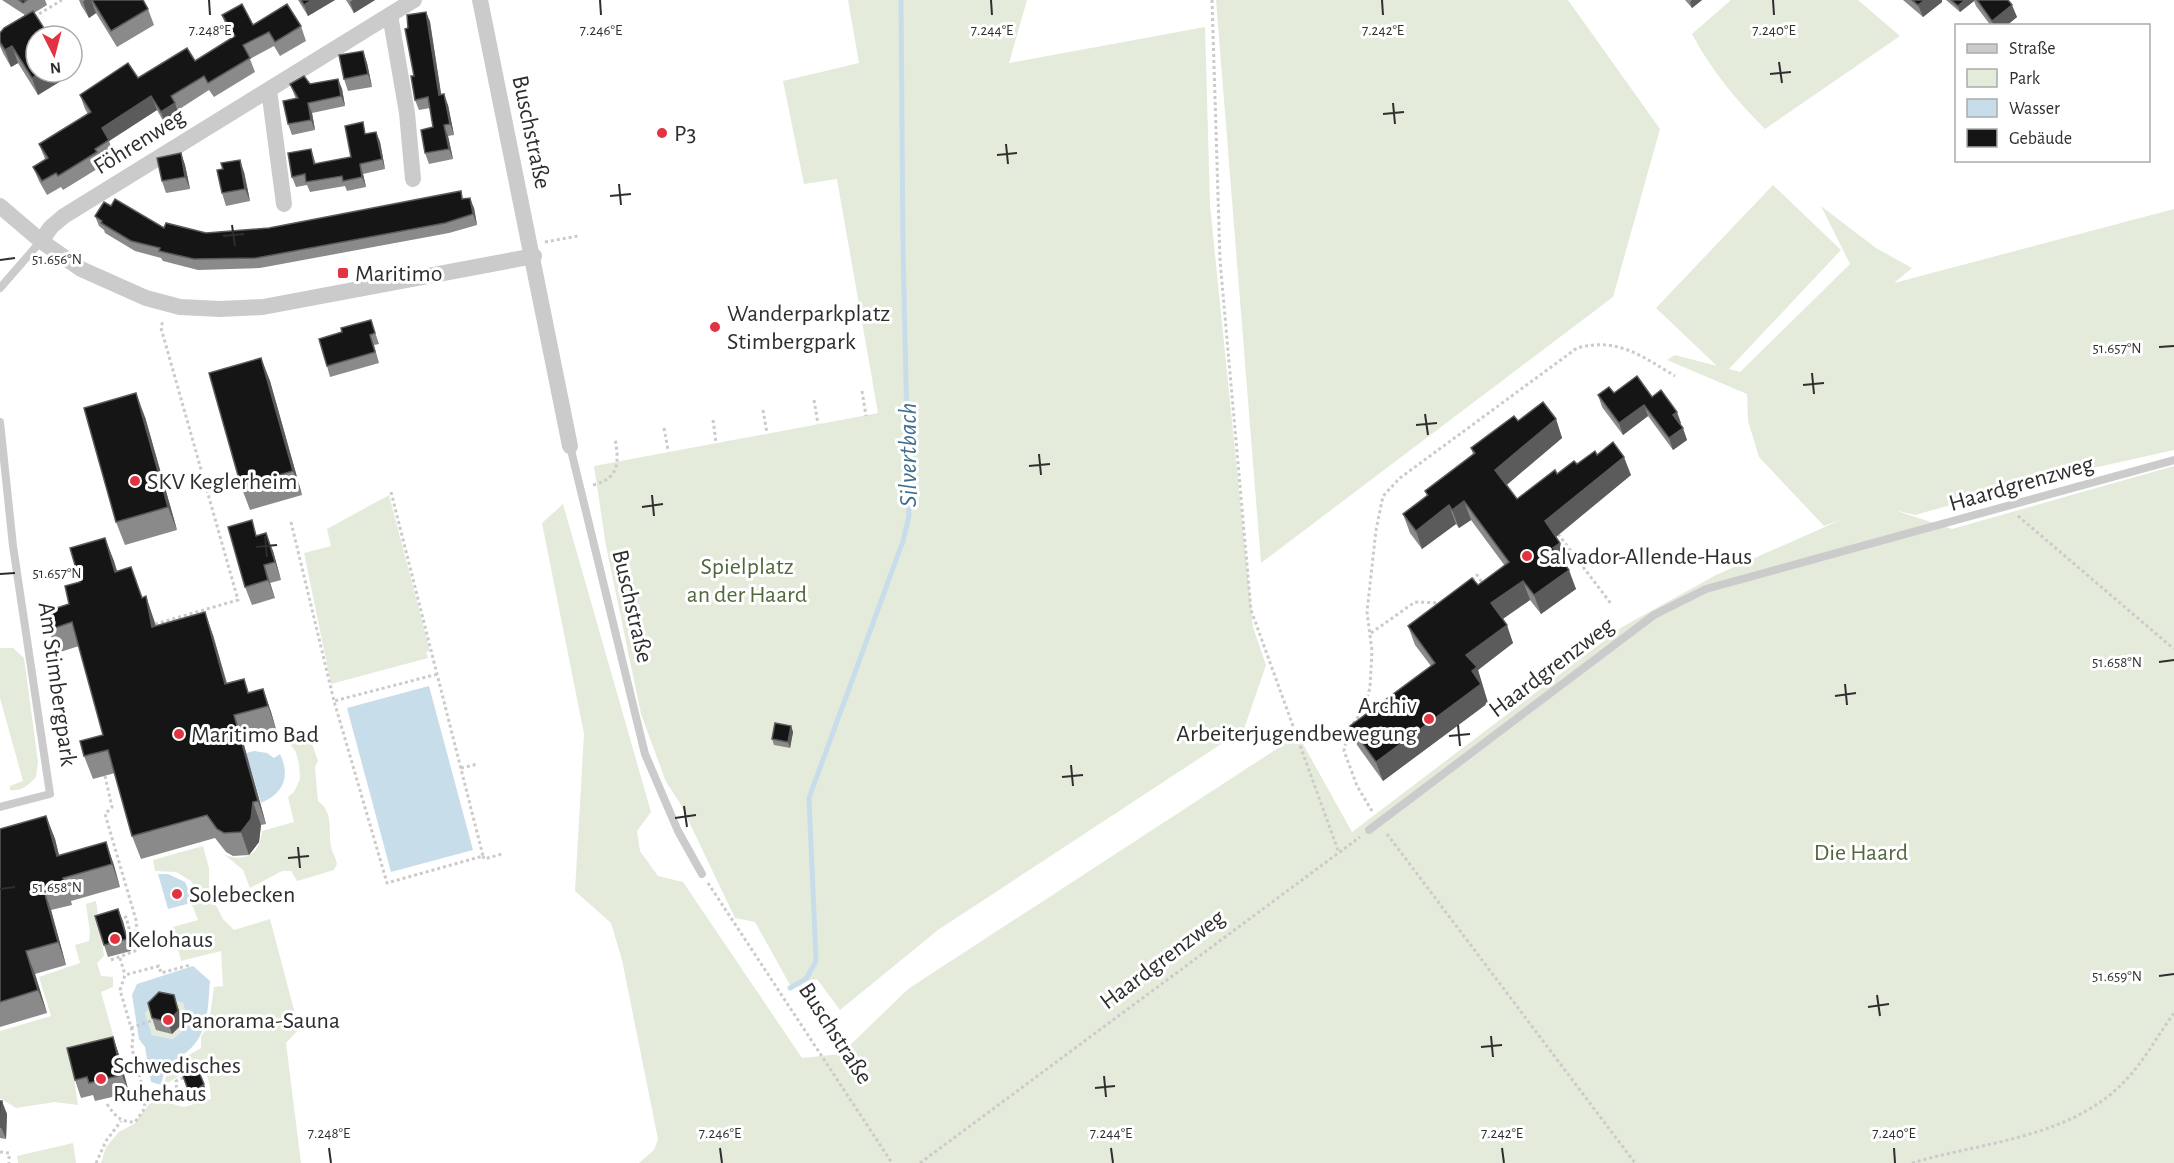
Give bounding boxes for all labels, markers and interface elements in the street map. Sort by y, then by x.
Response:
text: 7.248°E [189,23,231,38]
text: 7.246°E [580,23,622,38]
text: 7.244°E [971,23,1013,38]
text: 7.242°E [1362,23,1404,38]
text: 7.240°E [1752,23,1796,38]
north arrow [24,24,84,84]
legend [1955,24,2150,162]
text: Straße [2009,40,2055,58]
text: N [49,59,62,76]
text: Park [2009,70,2041,88]
street label: Buschstraße [507,73,555,191]
text: Wasser [2009,100,2060,118]
street label: Föhrenweg [90,104,190,179]
place label: P3 [674,122,696,146]
marker: P3 [655,126,669,140]
text: Gebäude [2009,130,2072,148]
text: 51.656°N [32,252,82,267]
place label: Maritimo [355,262,443,286]
marker: Maritimo [336,266,350,280]
place label: Wanderparkplatz Stimbergpark [727,302,890,354]
marker: Wanderparkplatz Stimbergpark [708,320,722,334]
text: 51.657°N [2092,341,2142,356]
water label: Silvertbach [895,403,921,507]
street label: Haardgrenzweg [1946,452,2097,516]
place label: SKV Keglerheim [147,470,297,494]
marker: SKV Keglerheim [128,474,142,488]
place label: Salvador-Allende-Haus [1539,545,1752,569]
street label: Buschstraße [607,547,657,665]
marker: Salvador-Allende-Haus [1520,549,1534,563]
park label: Spielplatz an der Haard [687,555,807,607]
text: 51.657°N [32,566,82,581]
street label: Am Stimbergpark [34,601,80,768]
street label: Haardgrenzweg [1485,613,1619,722]
text: 51.658°N [2092,655,2142,670]
place label: Archiv Arbeiterjugendbewegung [1176,694,1417,746]
marker: Archiv Arbeiterjugendbewegung [1422,712,1436,726]
place label: Maritimo Bad [191,723,319,747]
marker: Maritimo Bad [172,727,186,741]
park label: Die Haard [1814,841,1908,865]
text: 51.658°N [32,880,82,895]
place label: Solebecken [189,883,295,907]
marker: Solebecken [170,887,184,901]
street label: Haardgrenzweg [1096,905,1230,1014]
place label: Kelohaus [127,928,213,952]
marker: Kelohaus [108,932,122,946]
text: 51.659°N [2092,969,2142,984]
street label: Buschstraße [794,979,877,1088]
place label: Panorama-Sauna [180,1009,340,1033]
marker: Panorama-Sauna [161,1013,175,1027]
place label: Schwedisches Ruhehaus [113,1054,241,1106]
marker: Schwedisches Ruhehaus [94,1072,108,1086]
text: 7.248°E [308,1126,350,1141]
text: 7.246°E [699,1126,741,1141]
text: 7.244°E [1090,1126,1132,1141]
text: 7.242°E [1481,1126,1523,1141]
text: 7.240°E [1872,1126,1916,1141]

